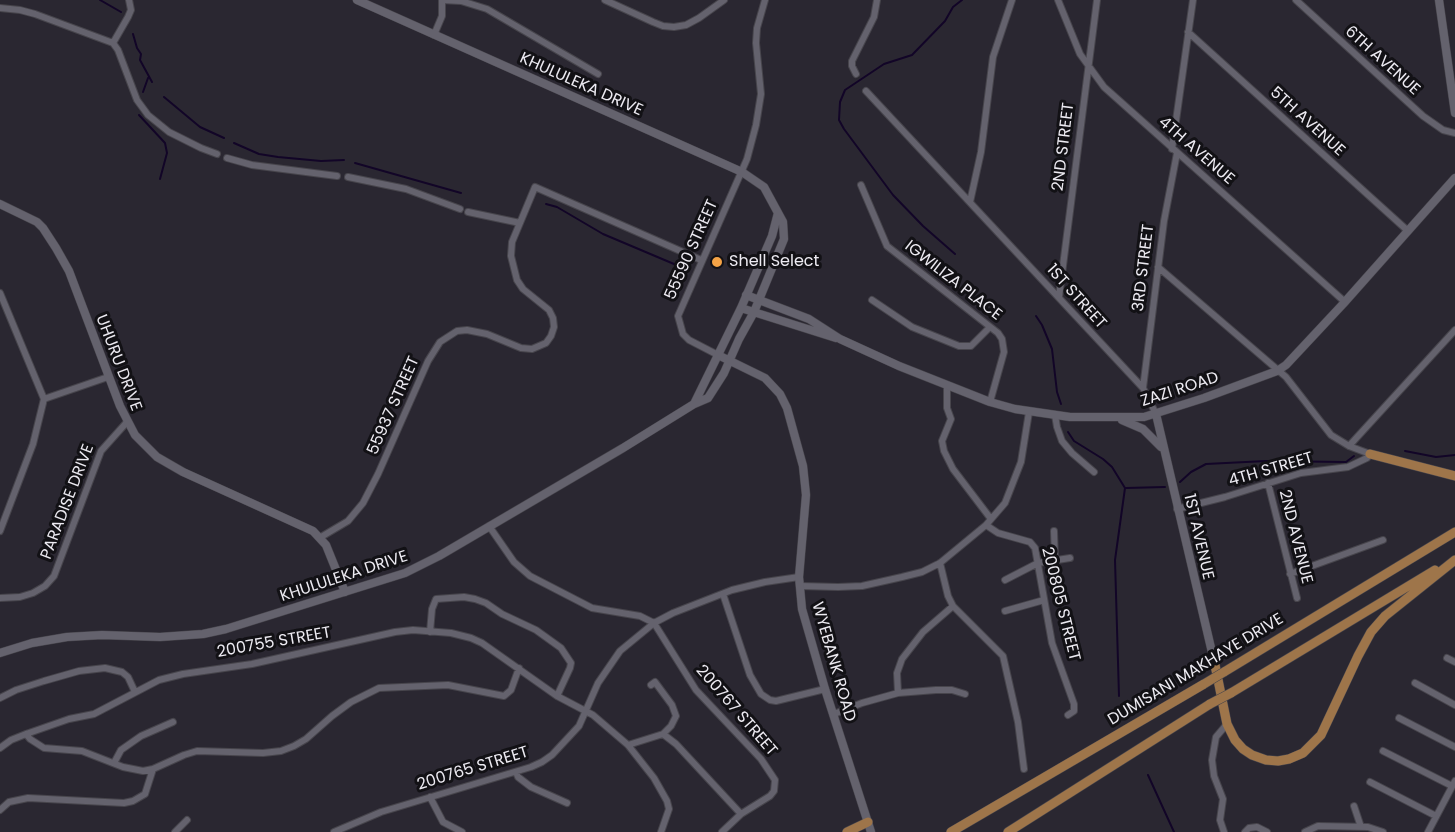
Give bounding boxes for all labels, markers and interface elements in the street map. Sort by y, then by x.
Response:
street label: 6TH AVENUE [1341,22,1423,100]
street label: KHULULEKA DRIVE [516,49,646,121]
street label: 5TH AVENUE [1266,83,1348,161]
street label: 2ND STREET [1049,102,1079,192]
street label: 4TH AVENUE [1154,113,1238,189]
street label: 55590 STREET [661,197,723,303]
street label: 3RD STREET [1129,223,1159,313]
street label: IGWILIZA PLACE [901,237,1005,325]
place label: Shell Select [729,252,819,272]
marker: Shell Select [710,255,724,269]
street label: 1ST STREET [1042,261,1110,333]
street label: UHURU DRIVE [91,312,145,414]
street label: 55937 STREET [364,354,424,458]
street label: ZAZI ROAD [1139,368,1221,412]
street label: PARADISE DRIVE [37,442,99,562]
street label: 4TH STREET [1227,449,1315,491]
street label: 2ND AVENUE [1274,488,1316,586]
street label: 1ST AVENUE [1179,492,1217,582]
street label: 200805 STREET [1037,545,1083,663]
street label: KHULULEKA DRIVE [278,547,410,607]
street label: WYEBANK ROAD [807,600,859,724]
street label: DUMISANI MAKHAYE DRIVE [1105,610,1287,730]
street label: 200755 STREET [216,624,332,662]
street label: 200767 STREET [691,662,781,760]
street label: 200765 STREET [415,743,531,795]

